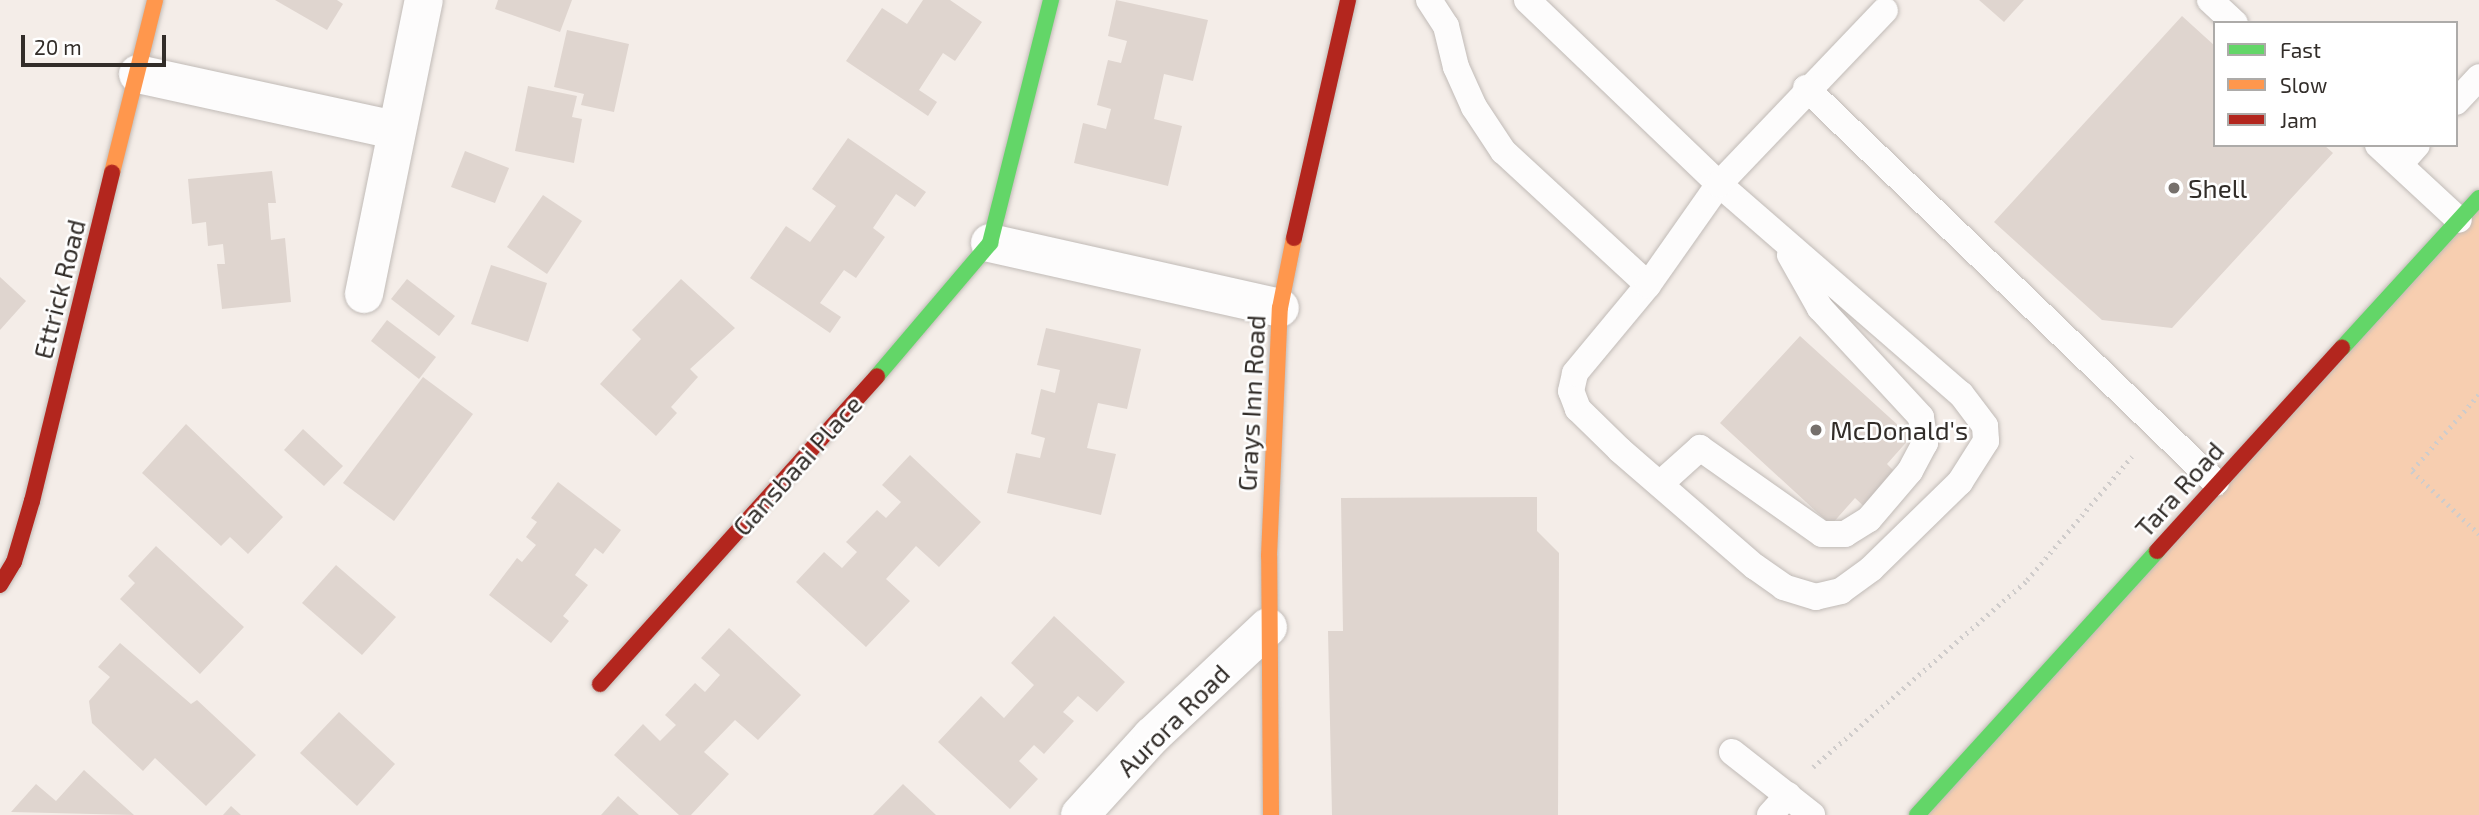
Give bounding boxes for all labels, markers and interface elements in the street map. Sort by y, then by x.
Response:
scale bar [24,21,170,65]
legend [2213,21,2458,147]
text: 20 m [34,34,82,59]
text: Fast [2280,37,2321,62]
text: Slow [2280,72,2327,97]
text: Jam [2280,107,2317,132]
place label: Shell [2188,172,2247,204]
marker: Shell [2166,180,2182,196]
street label: Ettrick Road [27,216,91,362]
street label: Grays Inn Road [1231,314,1271,492]
street label: Gansbaai Place [726,388,868,542]
place label: McDonald's [1830,414,1968,446]
marker: McDonald's [1808,422,1824,438]
street label: Tara Road [2128,435,2230,543]
street label: Aurora Road [1110,657,1236,783]

